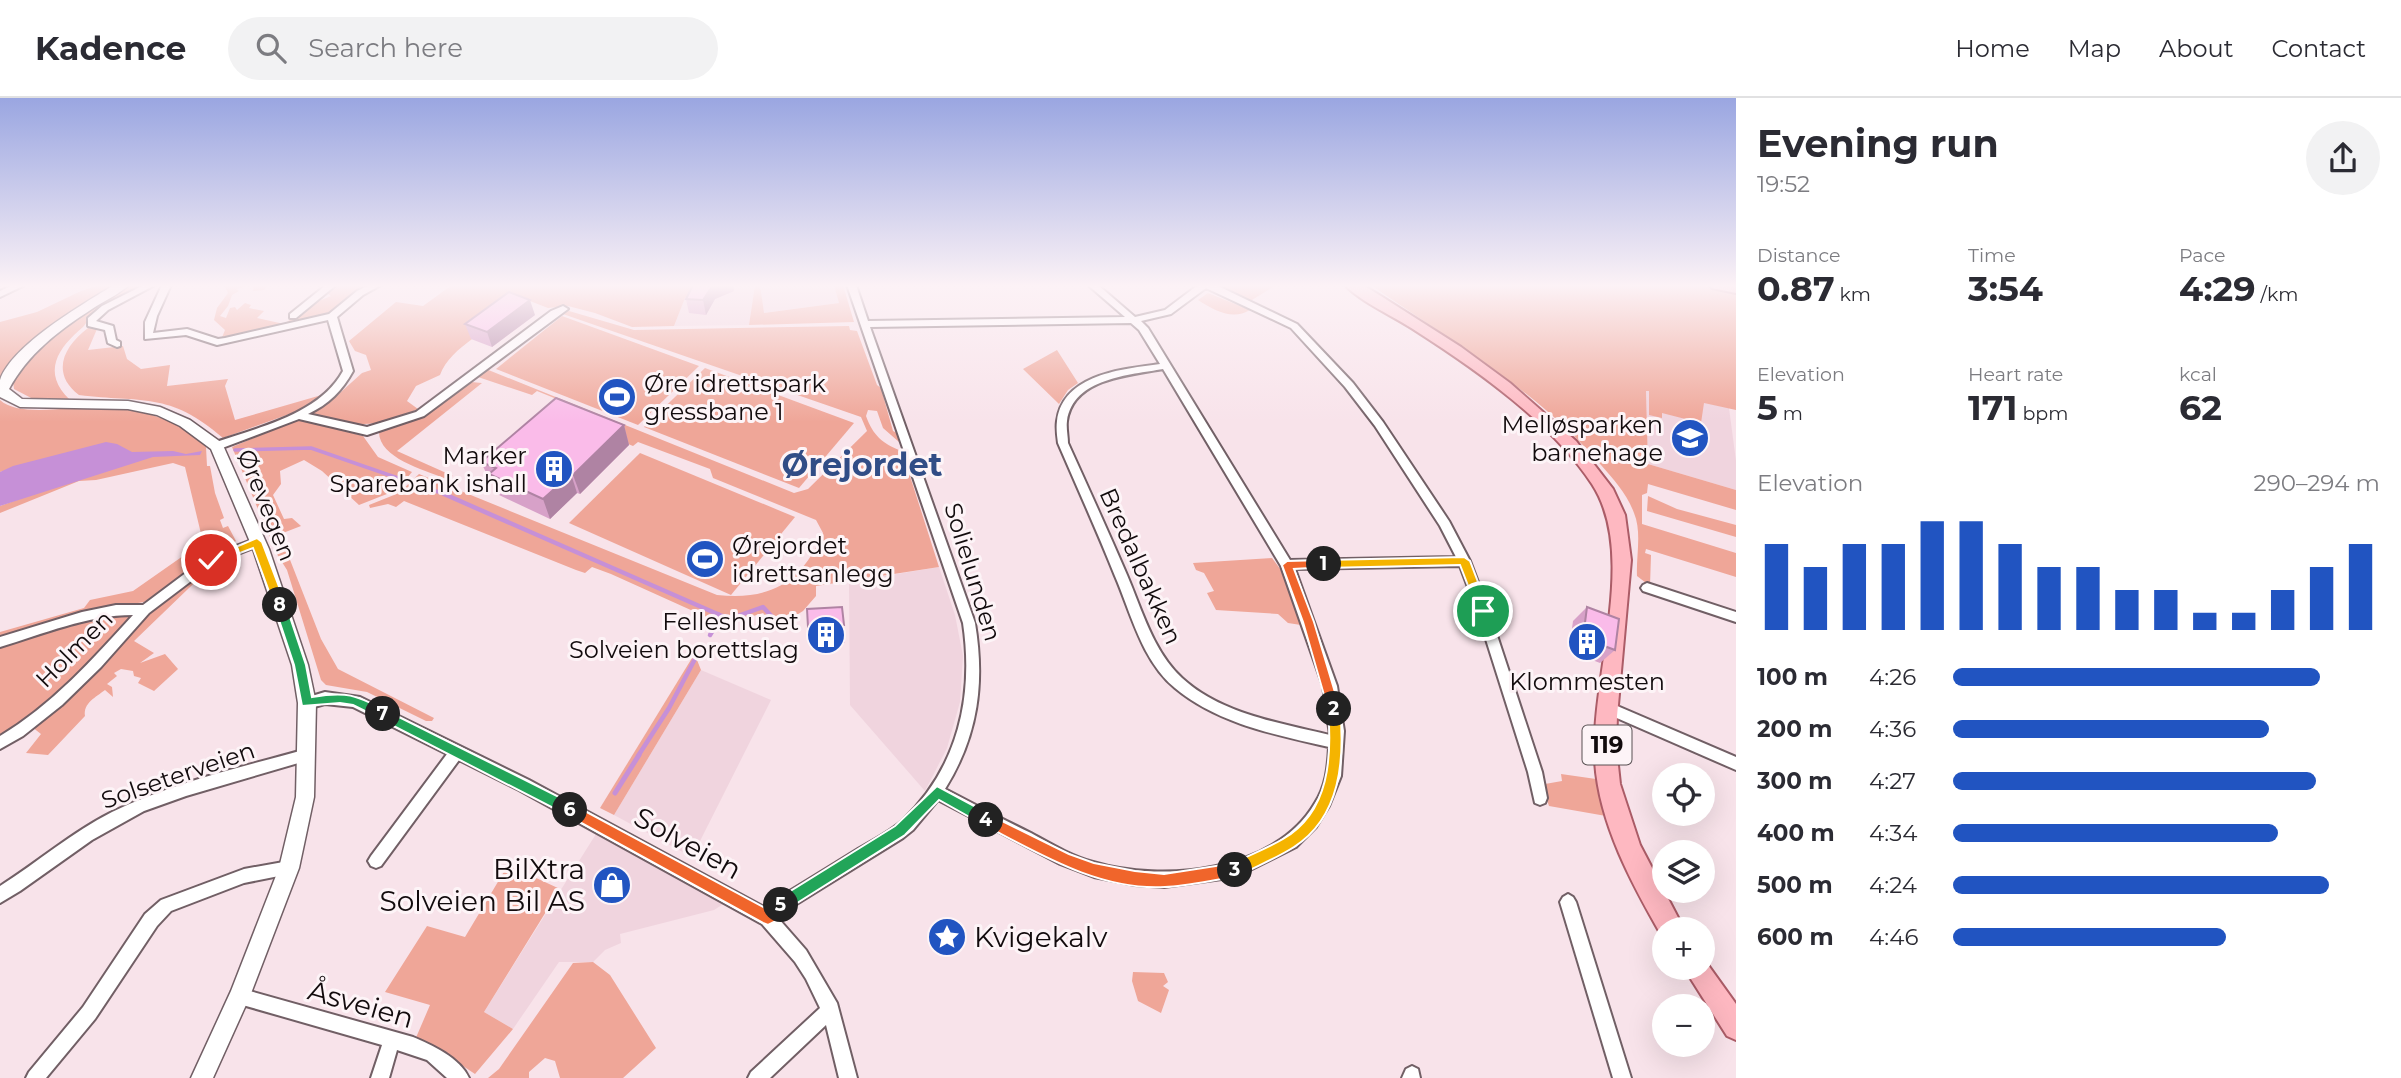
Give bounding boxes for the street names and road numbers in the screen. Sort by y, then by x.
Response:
street label: Ørevegen [231,445,303,565]
street label: Bredalbakken [1094,483,1188,649]
street label: Solielunden [938,499,1008,645]
street label: Holmen [29,604,119,694]
road number: 119 [1582,726,1632,764]
street label: Solseterveien [97,735,259,815]
street label: Solveien [628,800,748,886]
street label: Åsveien [304,973,418,1035]

